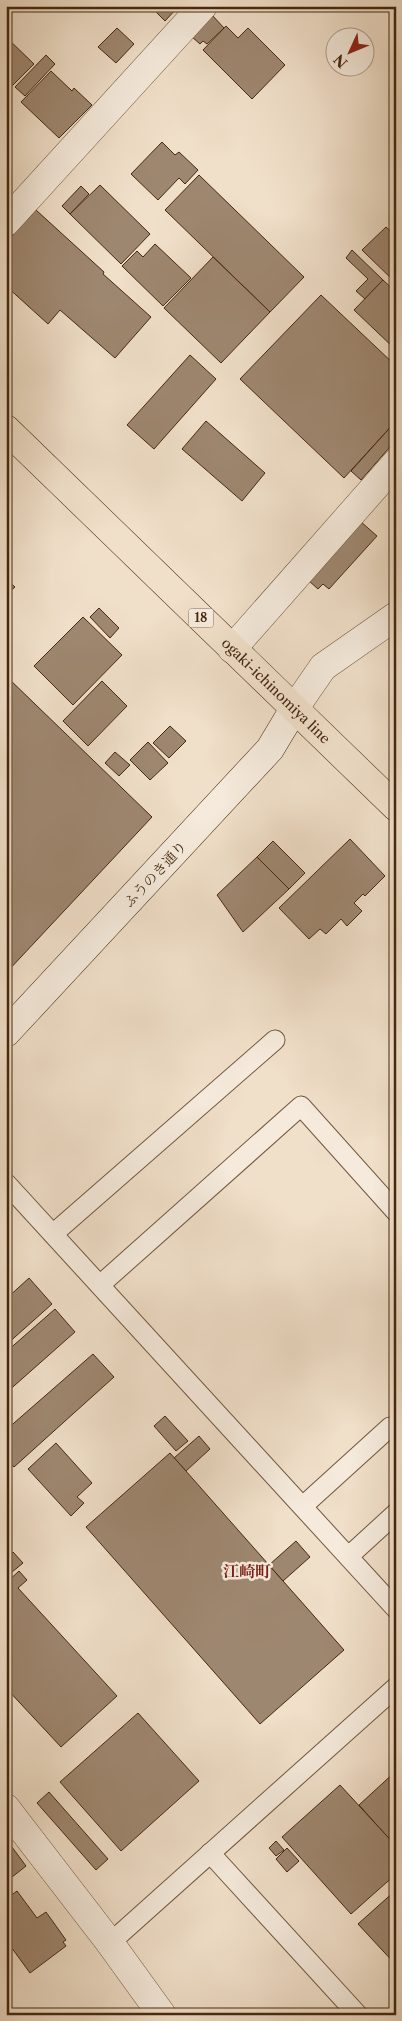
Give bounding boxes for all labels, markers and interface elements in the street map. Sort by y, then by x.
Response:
north arrow [324,28,374,78]
text: N [330,50,351,72]
road number: 18 [188,608,214,628]
street label: ogaki-ichinomiya line [218,634,334,748]
street label: ふうのき通り [120,837,190,911]
district label: 江崎町 [223,1561,271,1581]

